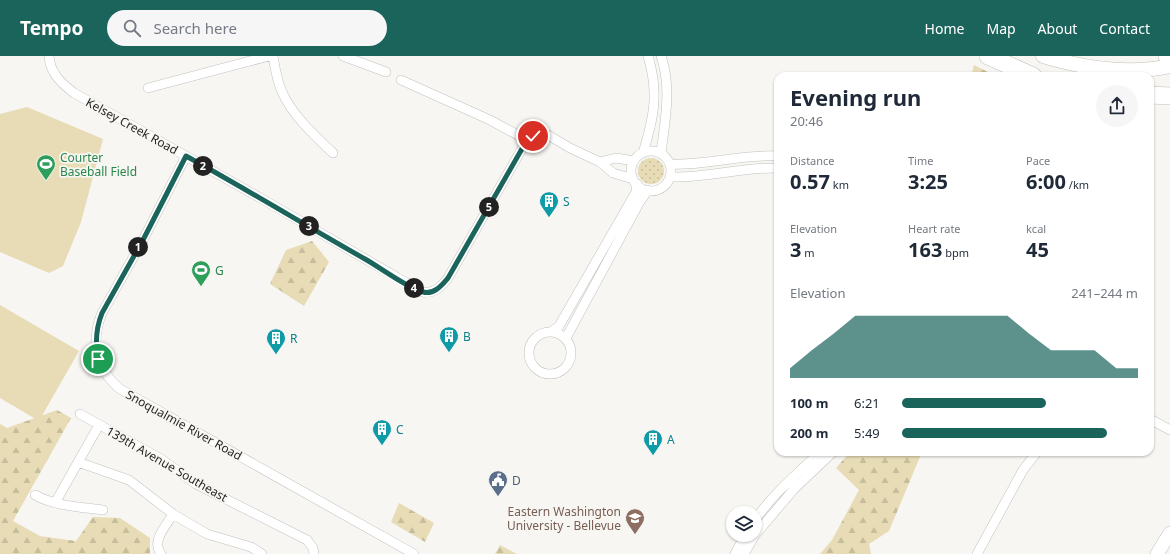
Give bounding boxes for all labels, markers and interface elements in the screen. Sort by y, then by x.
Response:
search box [107,10,387,46]
text: Tempo [20,15,83,41]
icon: search [121,17,143,39]
text: Search here [153,18,237,38]
text: Home [925,19,964,38]
text: Map [986,19,1016,38]
text: About [1038,19,1077,38]
text: Contact [1099,19,1150,38]
text: Evening run [790,82,921,112]
button: share [1096,85,1138,127]
street label: Kelsey Creek Road [83,94,181,158]
text: 20:46 [790,112,823,130]
pin [516,119,550,153]
icon: check [522,125,544,147]
place label: Courter Baseball Field [60,149,137,180]
sports icon: Courter Baseball Field [35,153,57,181]
text: Distance [790,153,835,168]
text: Time [908,153,933,168]
text: Pace [1026,153,1050,168]
pin: 2 [193,156,213,176]
text: 2 [200,158,206,173]
text: 0.57 [790,168,830,195]
text: 3:25 [908,168,948,195]
text: 6:00 [1026,168,1066,195]
text: km [830,177,849,192]
text: /km [1066,177,1089,192]
building icon: S [538,190,560,218]
place label: S [563,193,570,210]
pin: 5 [479,197,499,217]
text: 5 [486,199,492,214]
pin: 3 [299,216,319,236]
text: 3 [306,218,312,233]
text: Elevation [790,221,837,236]
text: Heart rate [908,221,961,236]
text: kcal [1026,221,1046,236]
text: 3 [790,236,801,263]
text: 163 [908,236,942,263]
text: 45 [1026,236,1049,263]
pin: 1 [128,237,148,257]
text: 1 [135,239,141,254]
text: m [801,245,815,260]
text: bpm [942,245,969,260]
sports icon: G [190,259,212,287]
place label: G [215,262,224,279]
pin: 4 [404,278,424,298]
text: 4 [411,280,417,295]
text: Elevation [790,284,846,302]
text: 241–244 m [1071,284,1138,302]
building icon: B [438,325,460,353]
building icon: R [265,327,287,355]
place label: B [463,328,471,345]
place label: R [290,330,298,347]
pin [81,342,115,376]
icon: arrive [87,348,109,370]
street label: Snoqualmie River Road [123,386,245,464]
text: 100 m [790,394,828,412]
text: 6:21 [854,394,880,412]
building icon: C [371,418,393,446]
place label: C [396,421,404,438]
street label: 139th Avenue Southeast [103,422,231,506]
text: 200 m [790,424,828,442]
text: 5:49 [854,424,880,442]
building icon: A [642,428,664,456]
place label: A [667,431,675,448]
public building icon: D [487,469,509,497]
place label: D [512,472,521,489]
place label: Eastern Washington University - Bellevue [507,503,621,534]
map controls [726,506,762,542]
button: layers [726,506,762,542]
school or university icon: Eastern Washington University - Bellevue [624,507,646,535]

